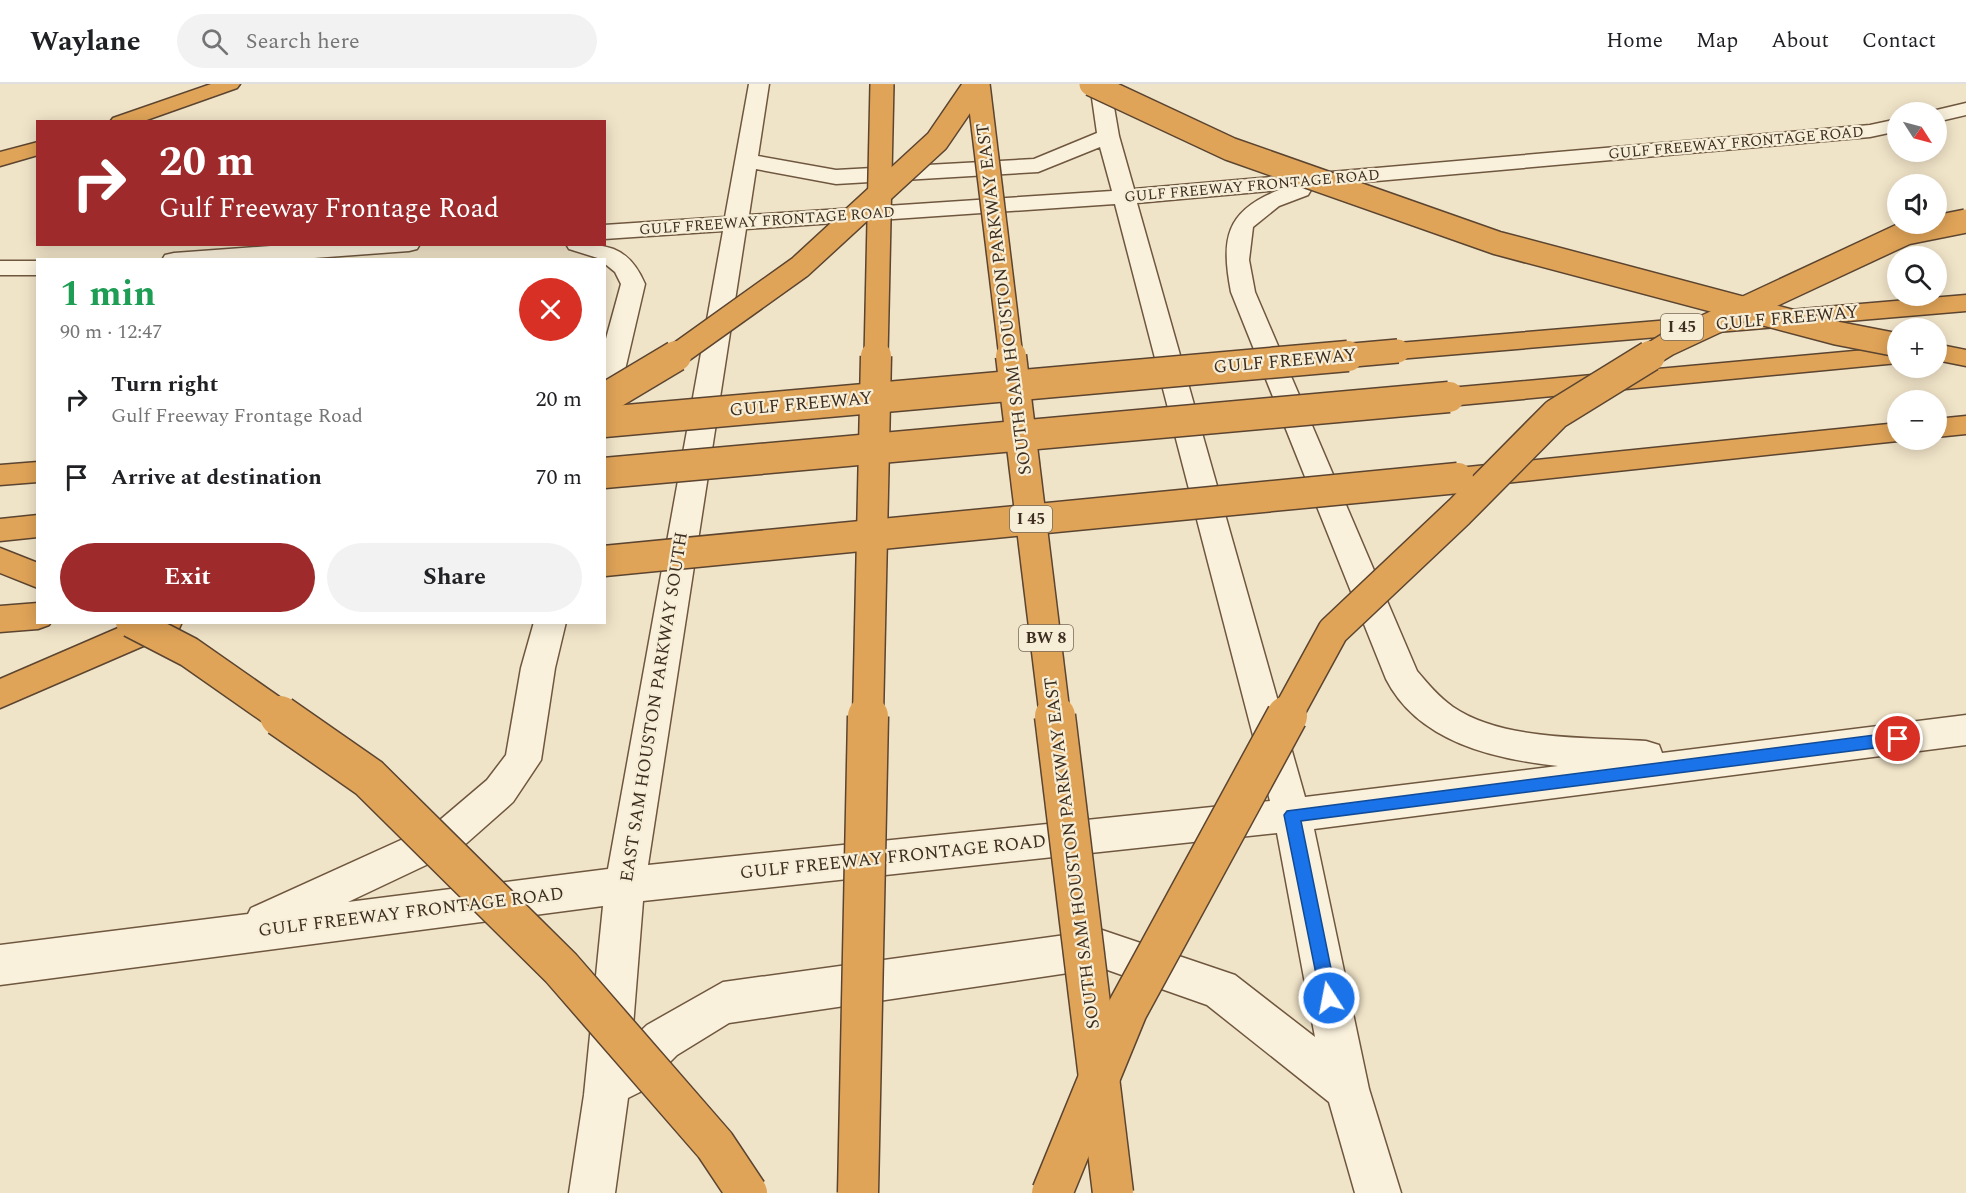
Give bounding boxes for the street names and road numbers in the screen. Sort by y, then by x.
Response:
street label: GULF FREEWAY FRONTAGE ROAD [1607,120,1865,166]
street label: SOUTH SAM HOUSTON PARKWAY EAST [969,122,1039,476]
street label: GULF FREEWAY FRONTAGE ROAD [1123,163,1381,209]
street label: GULF FREEWAY FRONTAGE ROAD [638,201,896,241]
street label: GULF FREEWAY [1714,298,1860,338]
road number: I 45 [1661,314,1703,340]
street label: GULF FREEWAY [1212,341,1358,381]
street label: GULF FREEWAY [728,384,874,424]
road number: I 45 [1010,506,1052,532]
street label: EAST SAM HOUSTON PARKWAY SOUTH [613,530,695,884]
road number: BW 8 [1019,625,1073,651]
street label: SOUTH SAM HOUSTON PARKWAY EAST [1037,676,1107,1030]
street label: GULF FREEWAY FRONTAGE ROAD [739,827,1047,887]
street label: GULF FREEWAY FRONTAGE ROAD [257,880,565,944]

